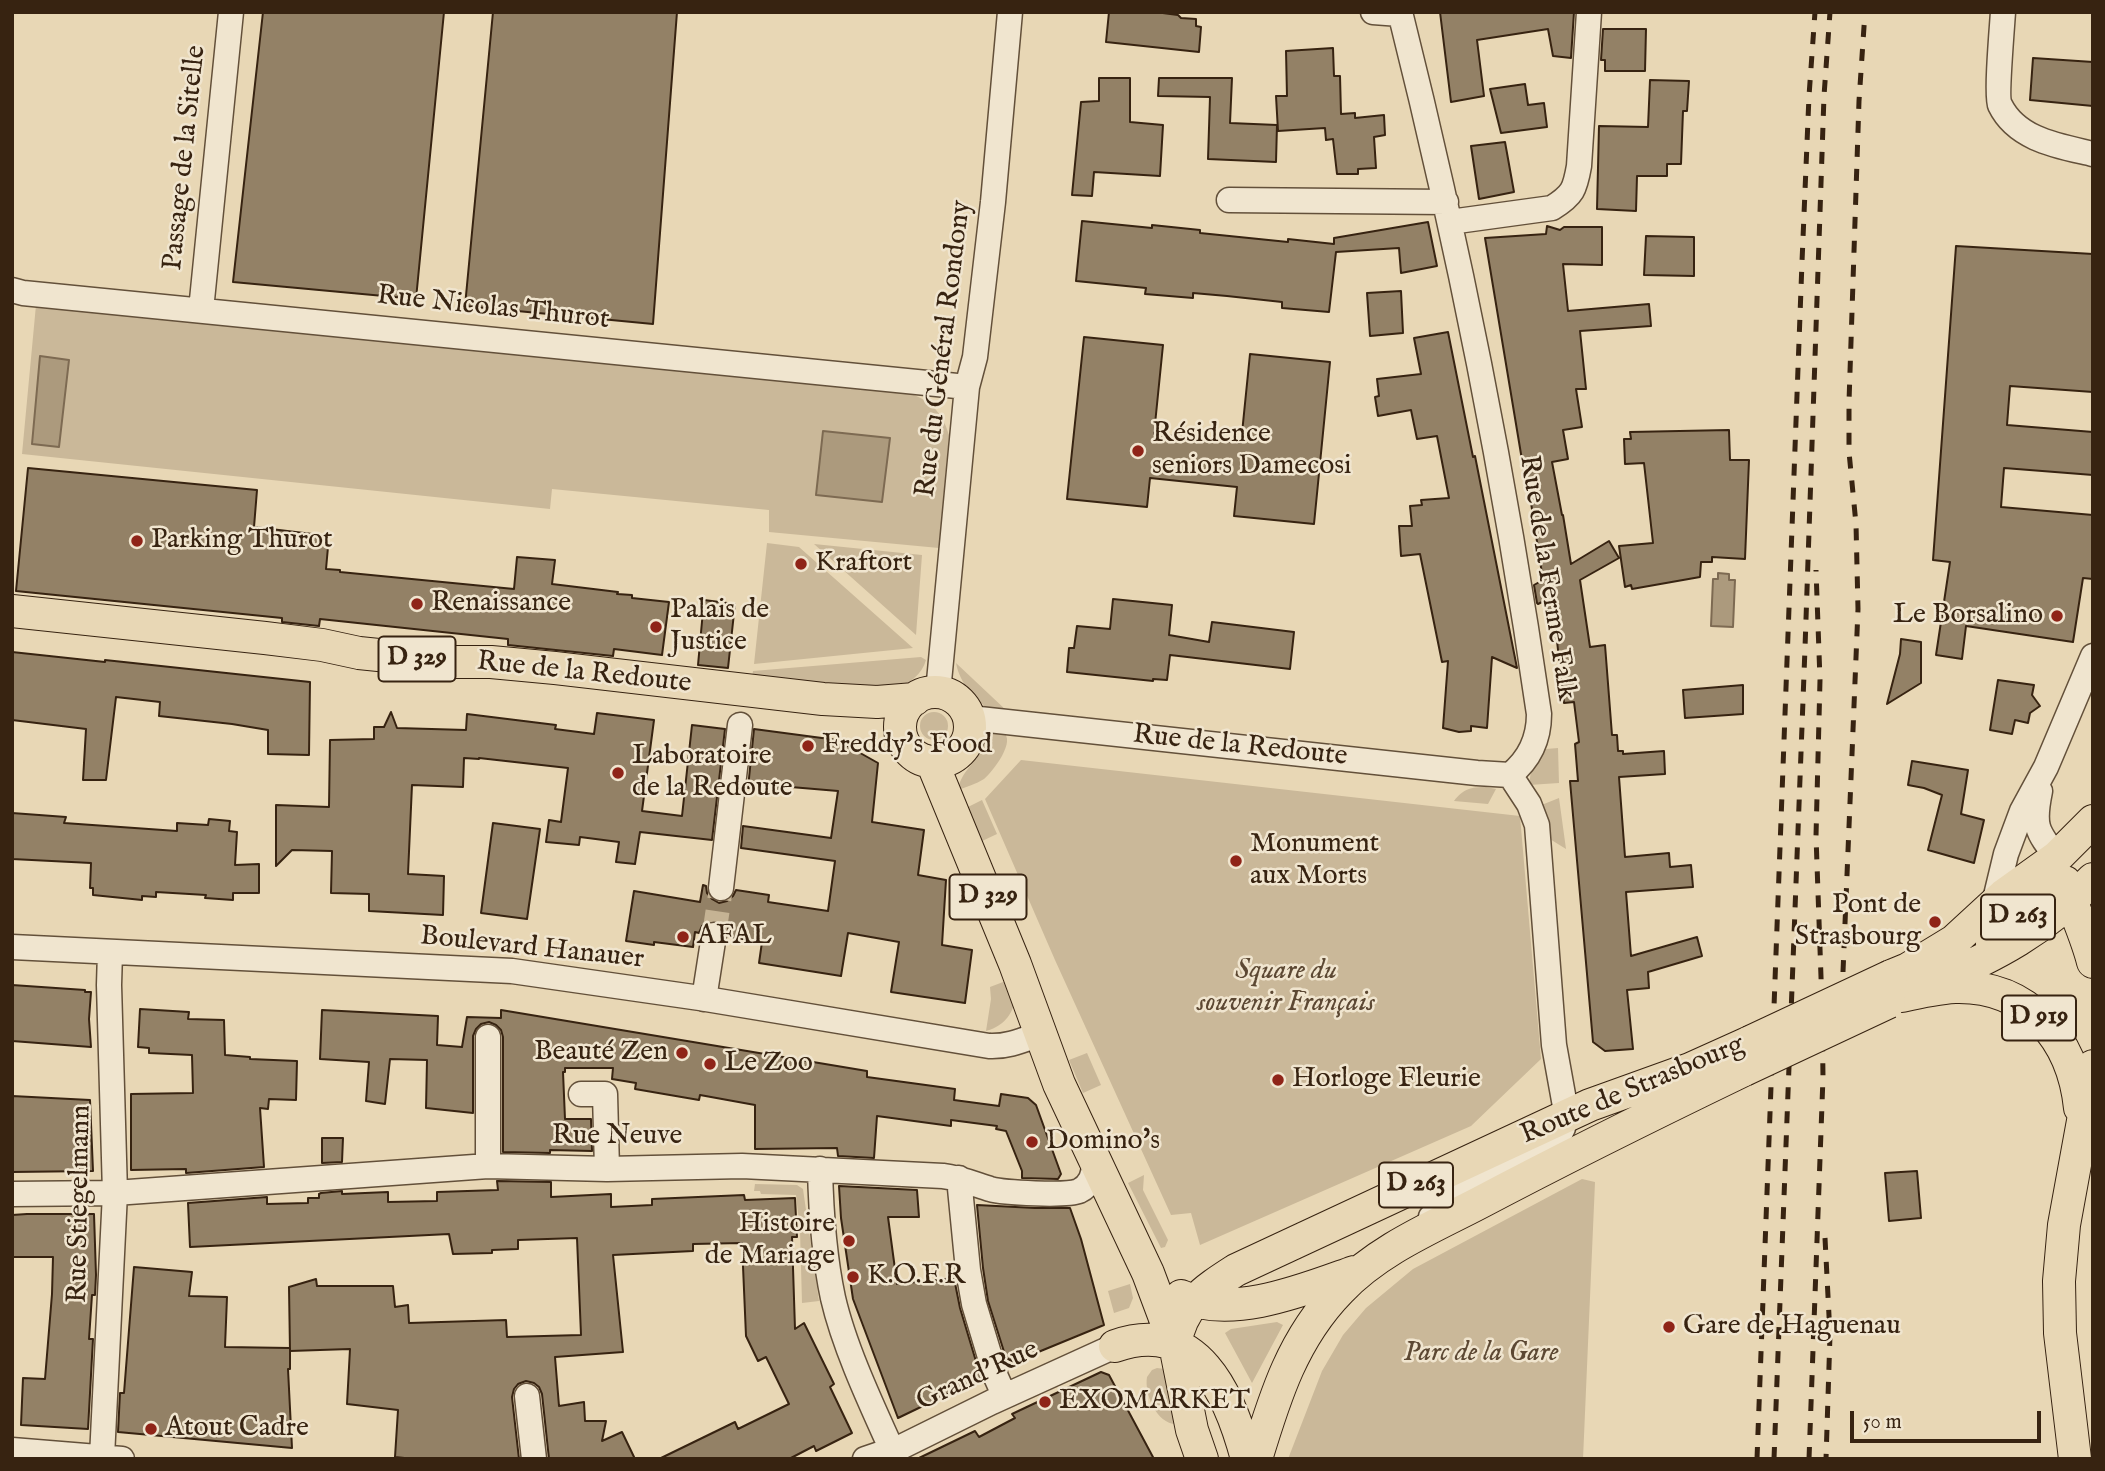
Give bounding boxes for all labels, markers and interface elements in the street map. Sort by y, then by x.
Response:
street label: Passage de la Sitelle [157,44,215,272]
street label: Rue du Général Rondony [910,199,980,499]
street label: Rue Nicolas Thurot [375,280,611,338]
place label: Résidence seniors Damecosi [1152,418,1352,484]
marker: Résidence seniors Damecosi [1130,443,1146,459]
street label: Rue de la Ferme Falk [1510,453,1582,703]
place label: Parking Thurot [151,524,333,558]
marker: Parking Thurot [129,533,145,549]
place label: Kraftort [815,547,912,581]
marker: Kraftort [793,556,809,572]
place label: Renaissance [431,587,571,621]
place label: Palais de Justice [670,594,769,660]
marker: Renaissance [409,596,425,612]
place label: Le Borsalino [1893,599,2043,633]
marker: Le Borsalino [2049,608,2065,624]
marker: Palais de Justice [648,619,664,635]
road number: D 329 [378,636,456,681]
street label: Rue de la Redoute [475,646,693,702]
street label: Rue de la Redoute [1131,719,1349,775]
place label: Freddy's Food [822,729,992,763]
marker: Freddy's Food [800,738,816,754]
place label: Laboratoire de la Redoute [632,740,793,806]
marker: Laboratoire de la Redoute [610,765,626,781]
place label: Monument aux Morts [1250,828,1379,894]
marker: Monument aux Morts [1228,853,1244,869]
road number: D 329 [950,874,1026,920]
place label: Pont de Strasbourg [1795,889,1921,955]
road number: D 263 [1981,894,2055,940]
marker: Pont de Strasbourg [1927,914,1943,930]
place label: AFAL [697,920,772,954]
street label: Boulevard Hanauer [418,921,646,977]
marker: AFAL [675,929,691,945]
park label: Square du souvenir Français [1197,955,1375,1021]
road number: D 919 [2002,995,2076,1040]
street label: Route de Strasbourg [1516,1029,1750,1153]
place label: Beauté Zen [534,1036,668,1070]
marker: Beauté Zen [674,1045,690,1061]
place label: Le Zoo [724,1047,813,1081]
marker: Le Zoo [702,1056,718,1072]
place label: Horloge Fleurie [1292,1063,1481,1097]
marker: Horloge Fleurie [1270,1072,1286,1088]
street label: Rue Stiegelmann [62,1105,100,1303]
street label: Rue Neuve [552,1120,682,1154]
place label: Domino's [1046,1125,1160,1159]
marker: Domino's [1024,1134,1040,1150]
road number: D 263 [1379,1162,1453,1208]
place label: Histoire de Mariage [705,1208,835,1274]
marker: Histoire de Mariage [841,1233,857,1249]
place label: K.O.F.R [867,1260,965,1294]
marker: K.O.F.R [845,1269,861,1285]
place label: Gare de Haguenau [1683,1310,1901,1344]
marker: Gare de Haguenau [1661,1319,1677,1335]
street label: Grand'Rue [912,1334,1044,1420]
park label: Parc de la Gare [1403,1337,1559,1371]
place label: EXOMARKET [1059,1385,1250,1419]
marker: EXOMARKET [1037,1394,1053,1410]
scale bar [1853,1398,2044,1442]
text: 50 m [1863,1409,1902,1436]
place label: Atout Cadre [165,1412,309,1446]
marker: Atout Cadre [143,1421,159,1437]

